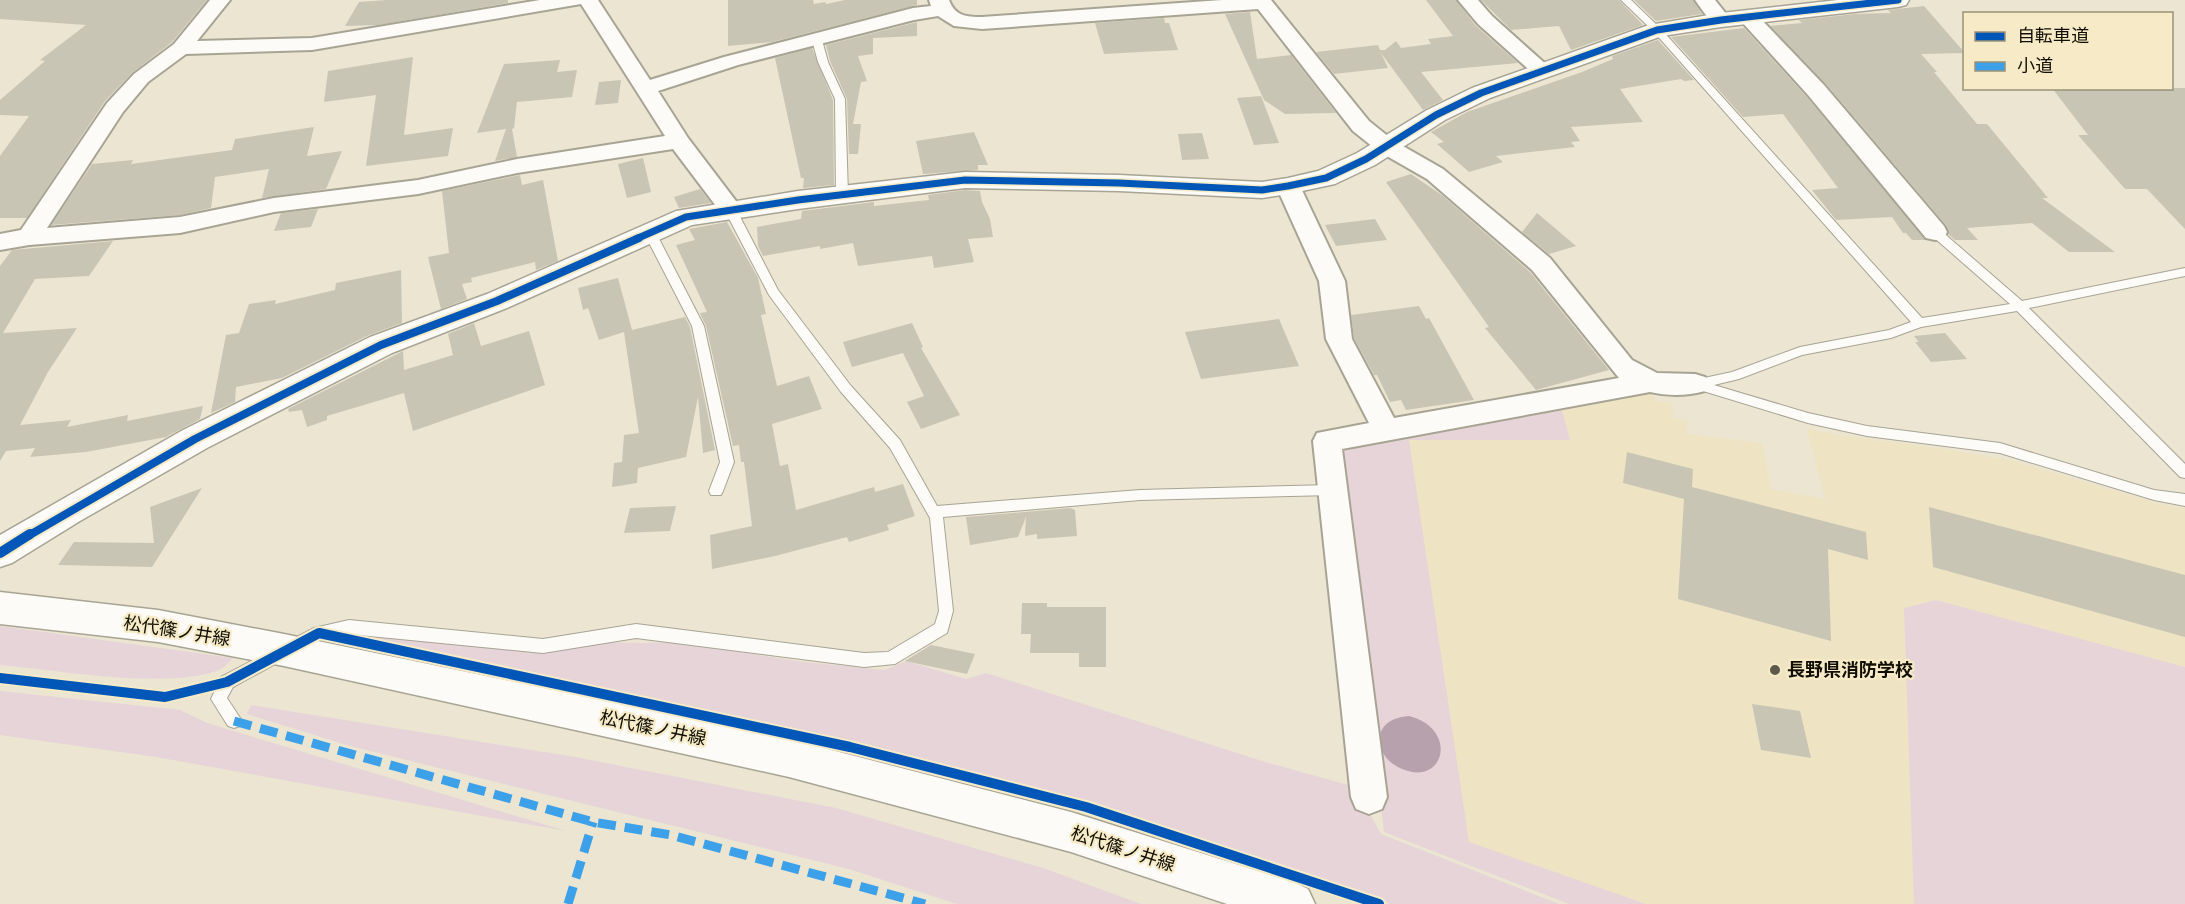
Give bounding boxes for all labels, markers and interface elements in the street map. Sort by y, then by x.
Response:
legend [1963,12,2173,90]
text: 自転車道 [2017,26,2089,49]
text: 小道 [2017,56,2053,79]
street label: 松代篠ノ井線 [122,613,232,652]
place label: 長野県消防学校 [1787,660,1913,683]
marker: 長野県消防学校 [1768,663,1782,677]
street label: 松代篠ノ井線 [597,707,708,752]
street label: 松代篠ノ井線 [1068,823,1177,878]

